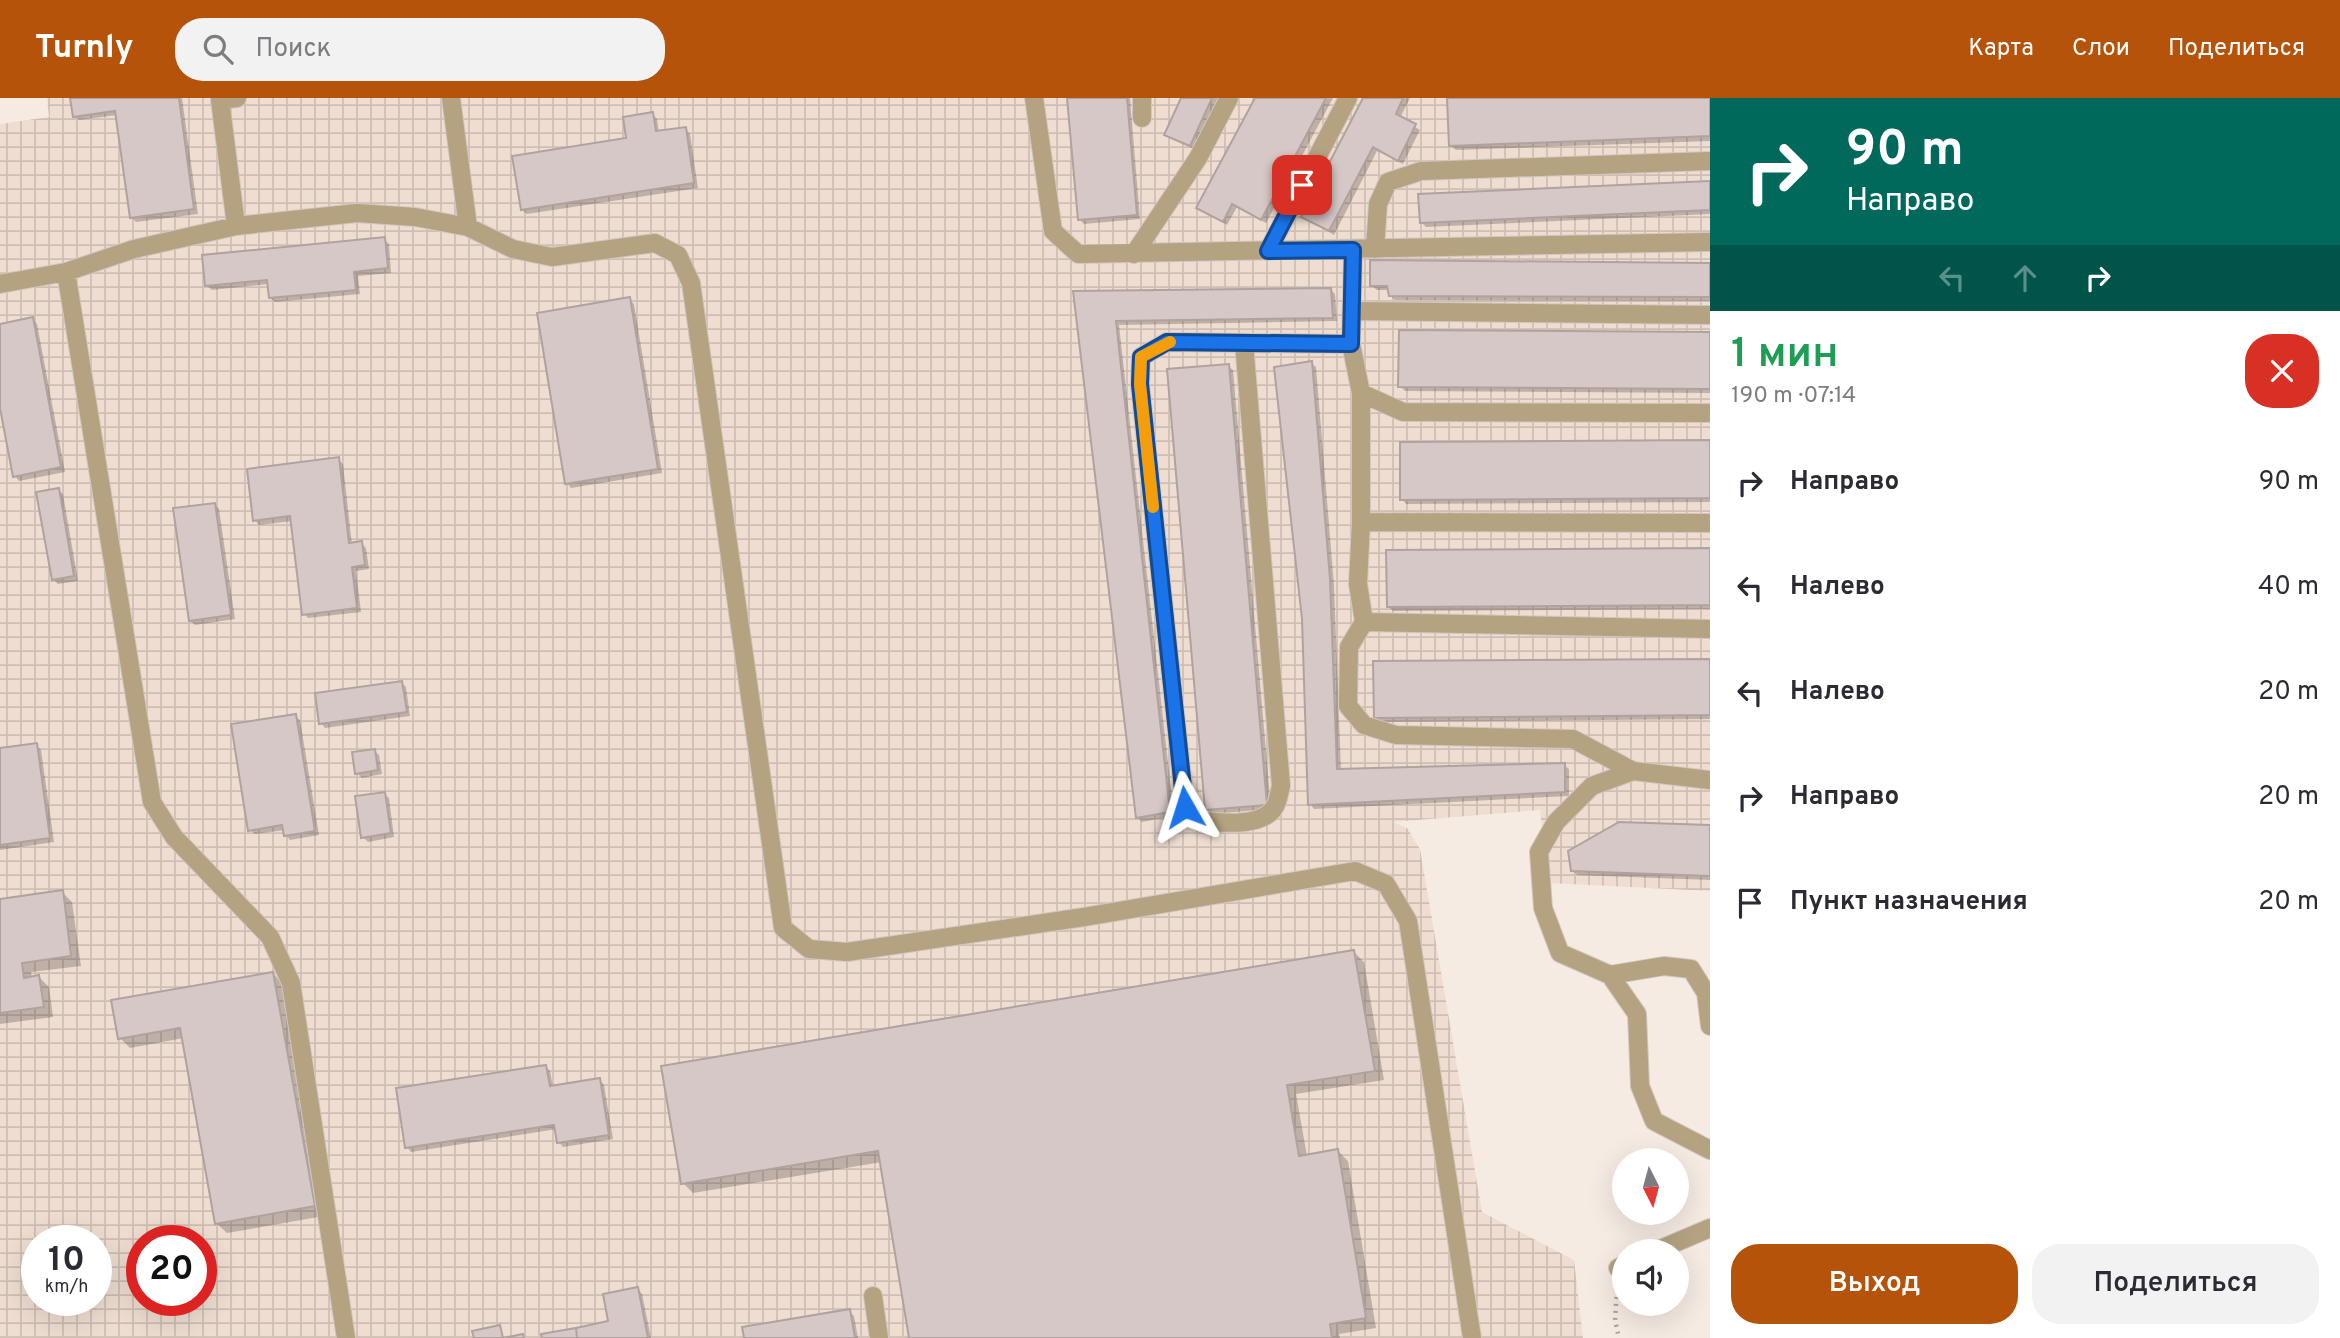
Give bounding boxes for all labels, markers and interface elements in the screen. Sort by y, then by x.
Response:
search box [175,18,665,81]
text: Turnly [35,28,133,70]
icon: search [199,30,237,68]
text: Поиск [255,33,331,66]
text: Карта [1968,34,2034,64]
text: Слои [2072,34,2130,64]
text: Поделиться [2168,34,2305,64]
text: 90 m [1846,121,1964,183]
icon: right [1731,126,1822,217]
pin [1272,155,1332,215]
icon: arrive [1283,166,1321,204]
text: Направо [1846,182,1974,222]
icon: left [1933,259,1971,297]
icon: ahead [2006,259,2044,297]
icon: right [2079,259,2117,297]
text: 1 мин [1731,329,1838,382]
button: close [2245,334,2319,408]
text: 190 m · 07:14 [1731,382,1856,411]
icon: right [1731,464,1769,502]
text: Направо [1790,466,1899,499]
text: 90 m [2259,466,2319,499]
icon: left [1731,569,1769,607]
text: Налево [1790,571,1885,604]
text: 40 m [2258,571,2319,604]
icon: left [1731,674,1769,712]
text: Налево [1790,676,1885,709]
text: 20 m [2258,676,2319,709]
position arrow [1148,770,1222,844]
icon: right [1731,779,1769,817]
text: Направо [1790,781,1899,814]
text: 20 m [2258,781,2319,814]
icon: arrive [1731,884,1769,922]
text: Пункт назначения [1790,886,2028,919]
text: 20 m [2258,886,2319,919]
north arrow [1612,1148,1689,1225]
map controls [1612,1148,1689,1316]
speed limit sign: 20 [126,1225,217,1316]
text: 10 [48,1239,85,1283]
button: sound [1612,1239,1689,1316]
button: Выход [1731,1244,2018,1324]
button: Поделиться [2032,1244,2319,1324]
text: km/h [45,1276,88,1299]

